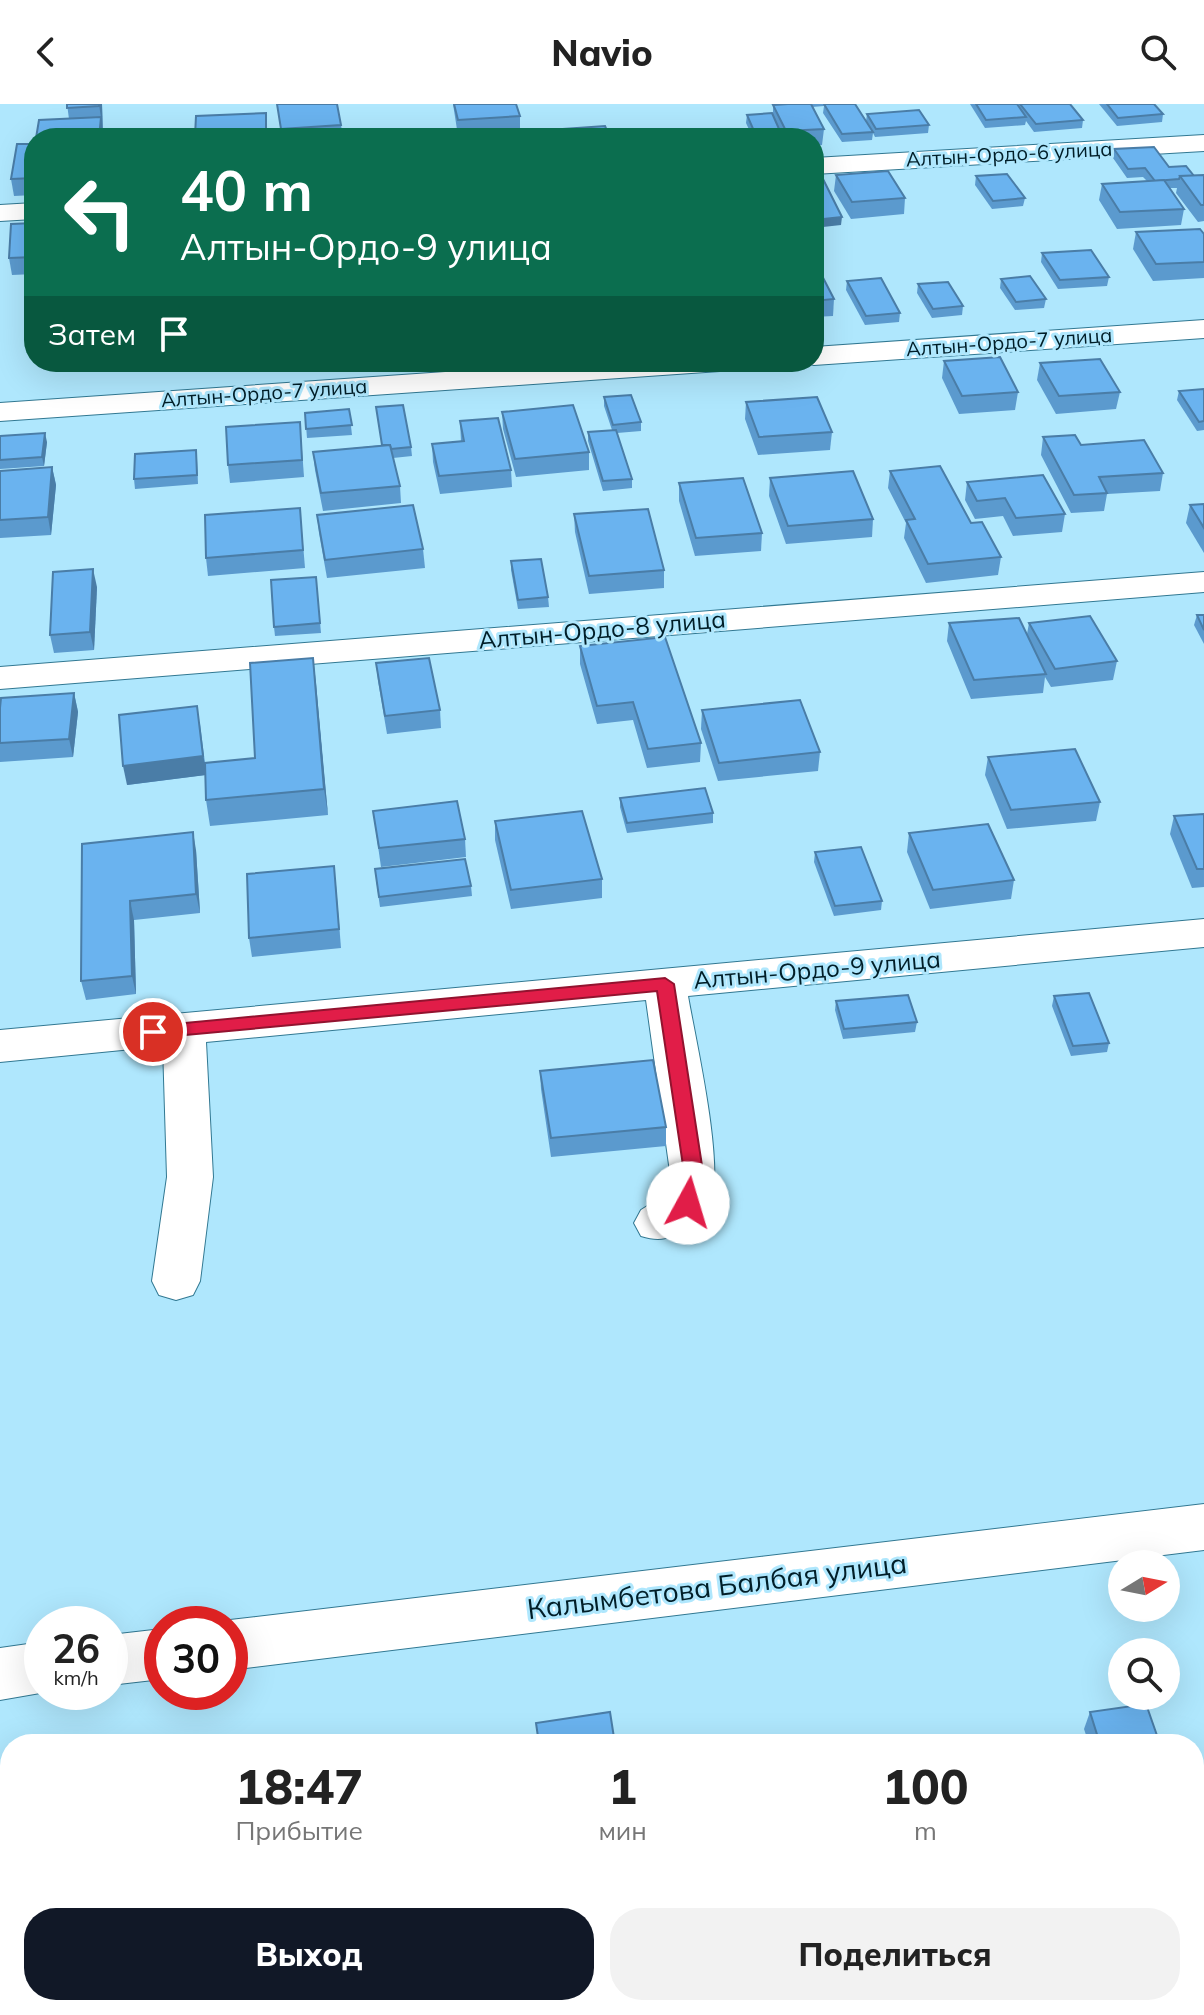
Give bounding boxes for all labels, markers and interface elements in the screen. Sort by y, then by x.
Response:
icon: back [24,30,68,74]
text: Navio [551,30,653,75]
icon: search [1136,30,1180,74]
street label: Алтын-Ордо-6 улица [905,136,1113,171]
text: 40 m [180,155,313,225]
icon: left [48,160,152,264]
text: Алтын-Ордо-9 улица [180,224,552,269]
icon: arrive [152,312,196,356]
text: Затем [48,315,136,353]
street label: Алтын-Ордо-7 улица [905,322,1113,361]
street label: Алтын-Ордо-7 улица [160,373,368,412]
street label: Алтын-Ордо-8 улица [477,603,727,655]
street label: Алтын-Ордо-9 улица [692,943,942,995]
pin [119,998,187,1066]
icon: arrive [131,1010,175,1054]
position arrow [646,1161,730,1245]
street label: Калымбетова Балбая улица [525,1545,909,1626]
north arrow [1108,1550,1180,1622]
map controls [1108,1550,1180,1710]
speed limit sign: 30 [144,1606,248,1710]
text: 26 [52,1623,100,1673]
button: search [1108,1638,1180,1710]
text: km/h [53,1665,99,1690]
text: 18:47 [235,1756,363,1816]
text: 1 [608,1756,637,1816]
text: 100 [882,1756,969,1816]
text: Прибытие [235,1814,363,1847]
text: мин [598,1814,647,1847]
text: m [914,1814,937,1847]
button: Выход [24,1908,594,2000]
button: Поделиться [610,1908,1180,2000]

